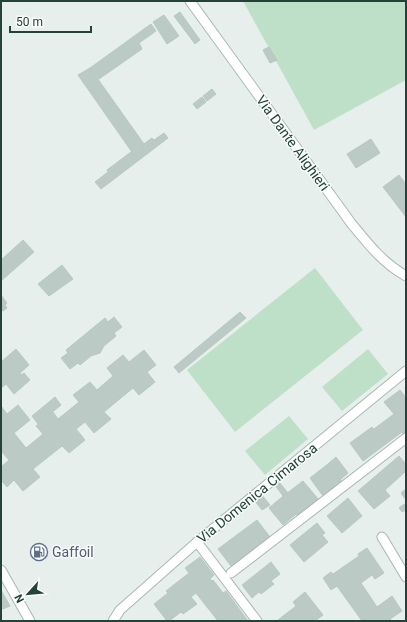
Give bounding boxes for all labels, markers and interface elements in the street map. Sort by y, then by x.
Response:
scale bar [10,8,91,34]
text: 50 m [16,15,43,29]
street label: Via Dante Alighieri [253,92,333,194]
street label: Via Domenica Cimarosa [194,440,320,546]
fuel station icon: Gaffoil [29,542,49,562]
place label: Gaffoil [52,544,94,560]
north arrow [8,574,48,614]
text: N [12,592,27,605]

